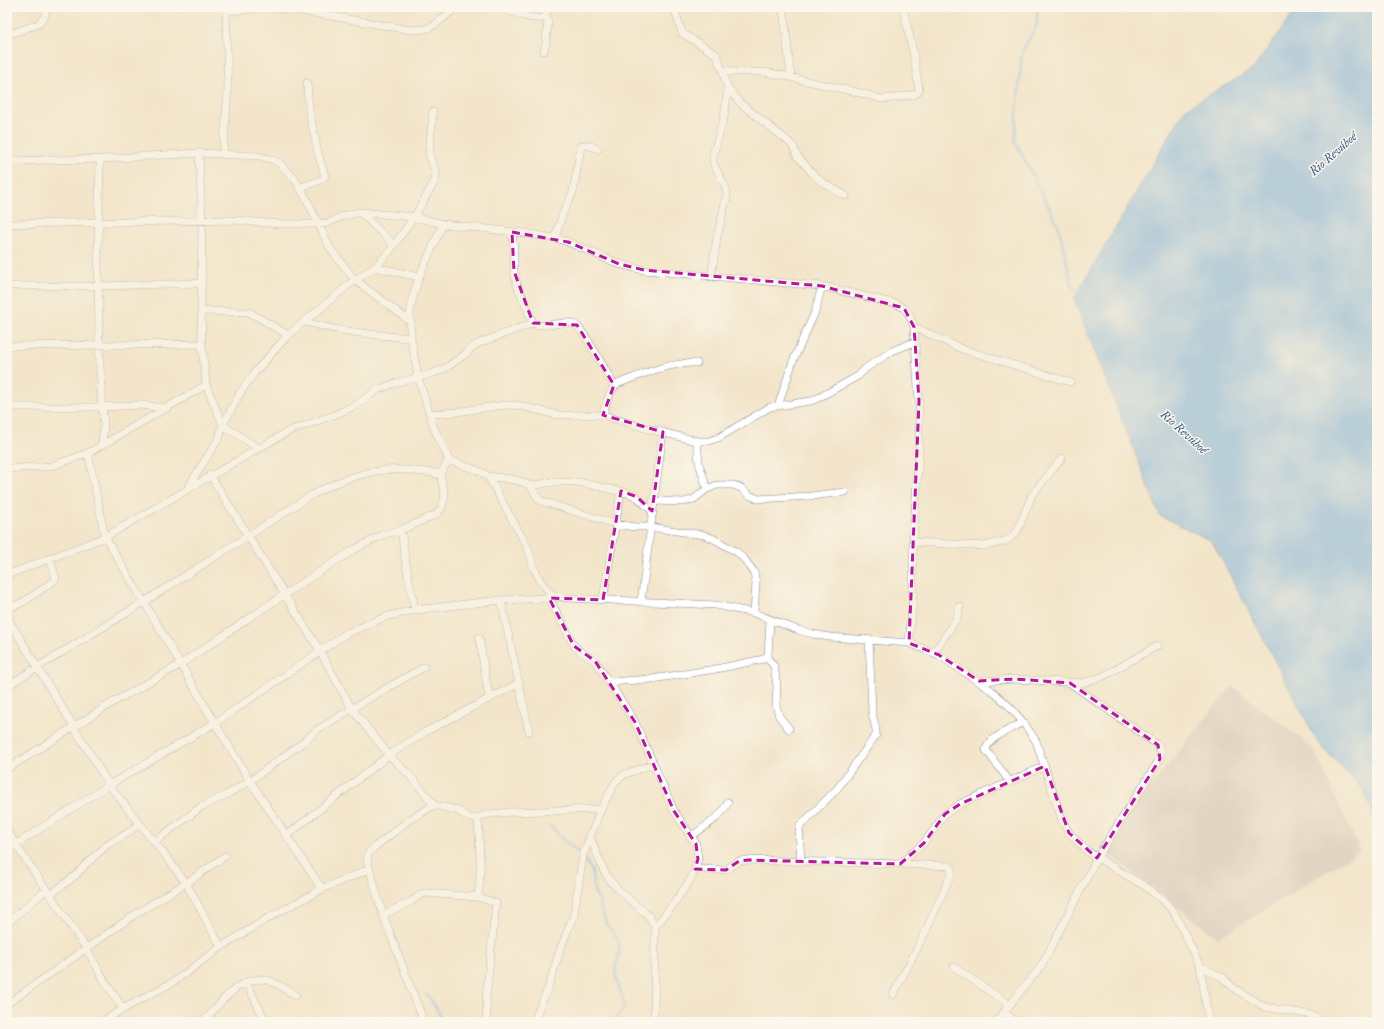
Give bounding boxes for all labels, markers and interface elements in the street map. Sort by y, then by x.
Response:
water label: Rio Revúboé [1306,128,1361,179]
water label: Rio Revúboé [1157,407,1212,458]

